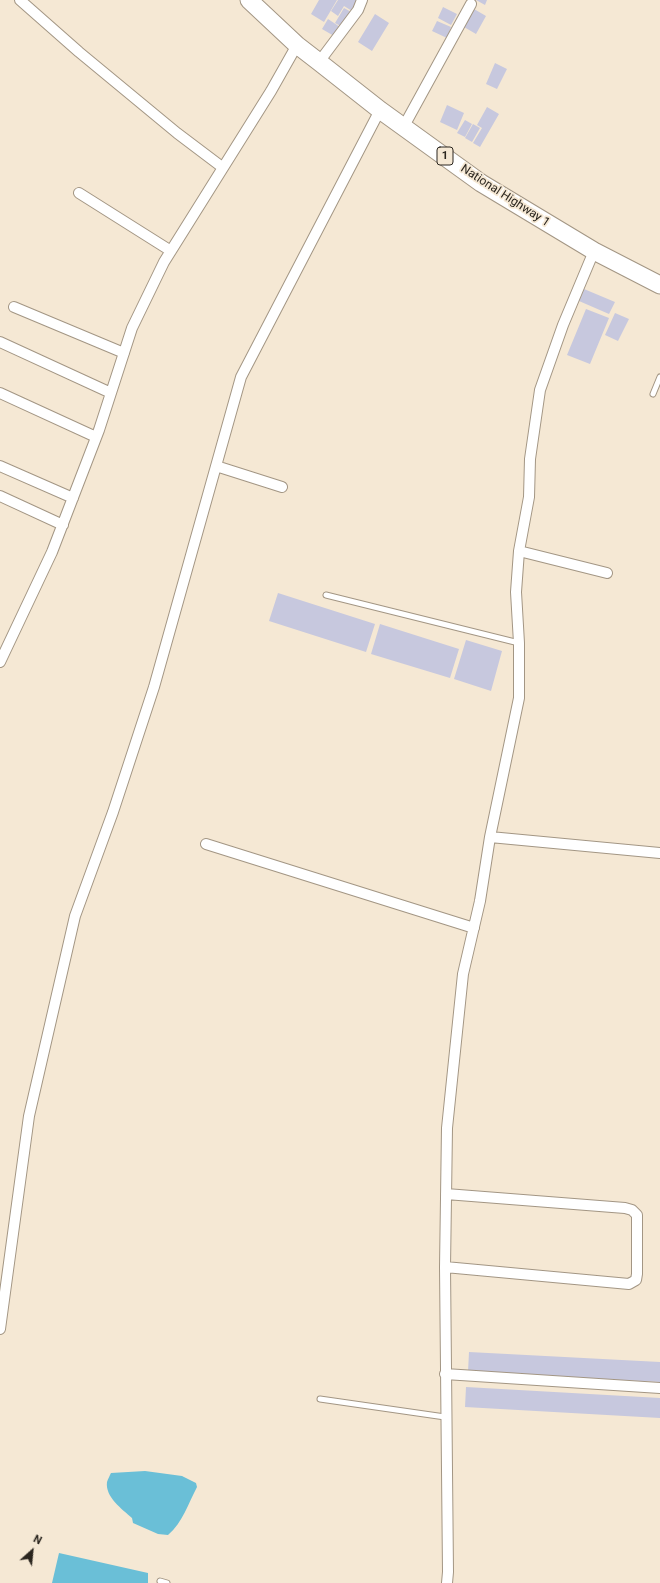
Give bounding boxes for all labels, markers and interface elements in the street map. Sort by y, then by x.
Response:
road number: 1 [437,147,453,165]
street label: National Highway 1 [458,162,552,230]
north arrow [12,1531,52,1571]
text: N [31,1532,44,1547]

